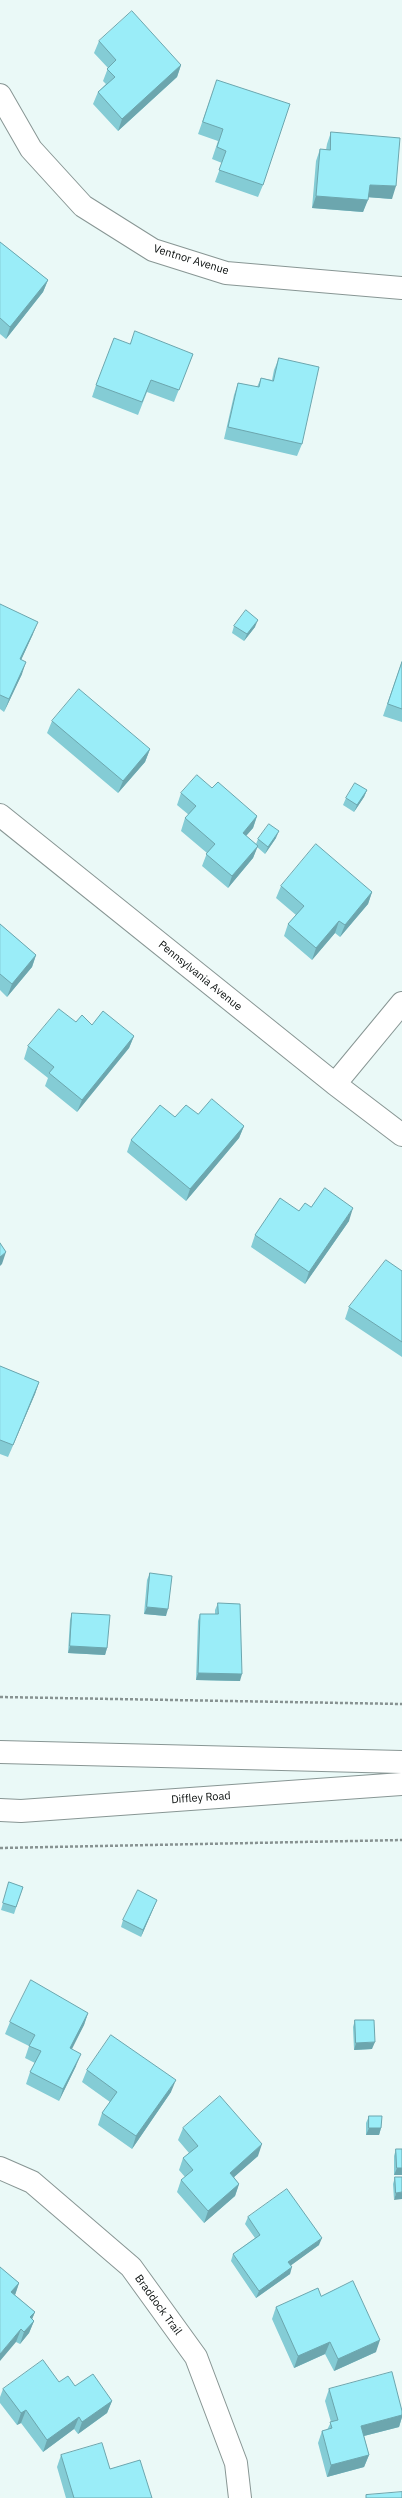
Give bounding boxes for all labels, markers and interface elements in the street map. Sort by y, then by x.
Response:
street label: Ventnor Avenue [152,242,230,278]
street label: Pennsylvania Avenue [155,938,245,1014]
street label: Diffley Road [171,1789,231,1807]
street label: Braddock Trail [132,2272,184,2338]

